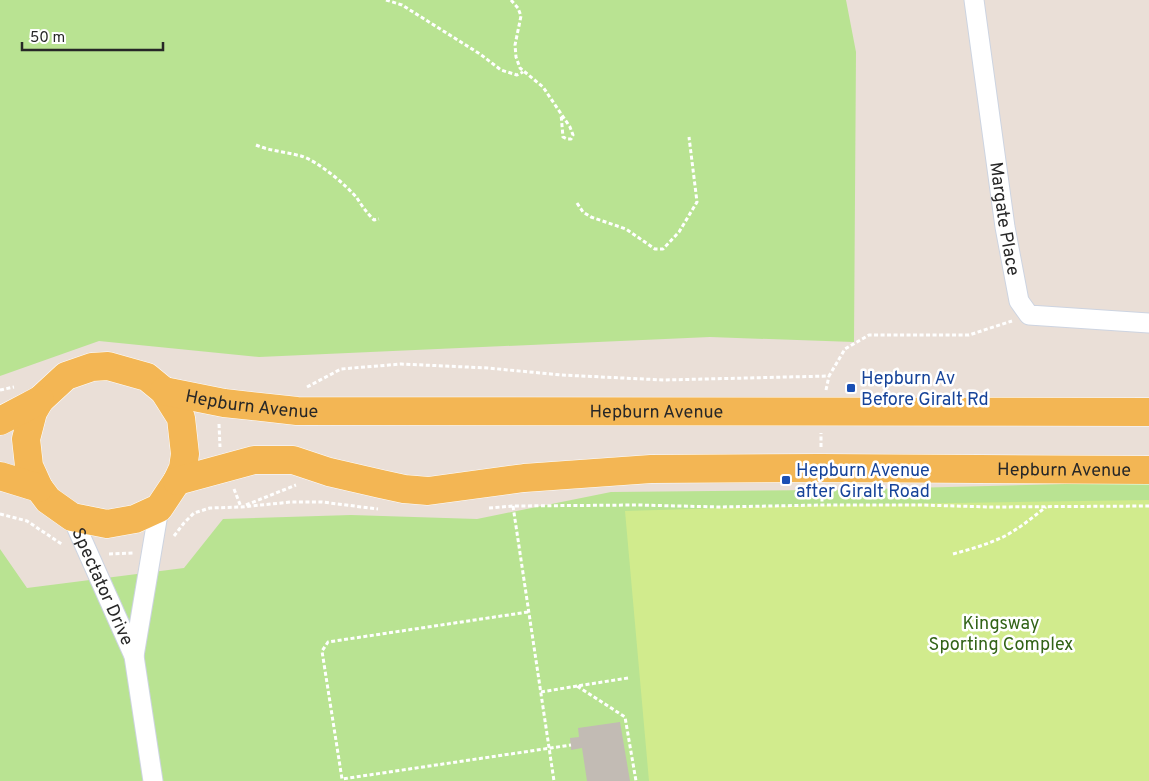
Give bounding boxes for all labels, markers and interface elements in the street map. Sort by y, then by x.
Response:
scale bar [22,20,164,52]
text: 50 m [30,29,65,48]
street label: Margate Place [983,161,1024,278]
place label: Hepburn Av Before Giralt Rd [861,368,989,412]
marker: Hepburn Av Before Giralt Rd [845,382,857,394]
street label: Hepburn Avenue [183,386,318,424]
street label: Hepburn Avenue [589,401,723,425]
street label: Hepburn Avenue [997,459,1131,483]
place label: Hepburn Avenue after Giralt Road [796,460,930,504]
marker: Hepburn Avenue after Giralt Road [780,474,792,486]
street label: Spectator Drive [65,525,138,649]
park label: Kingsway Sporting Complex [929,613,1073,657]

